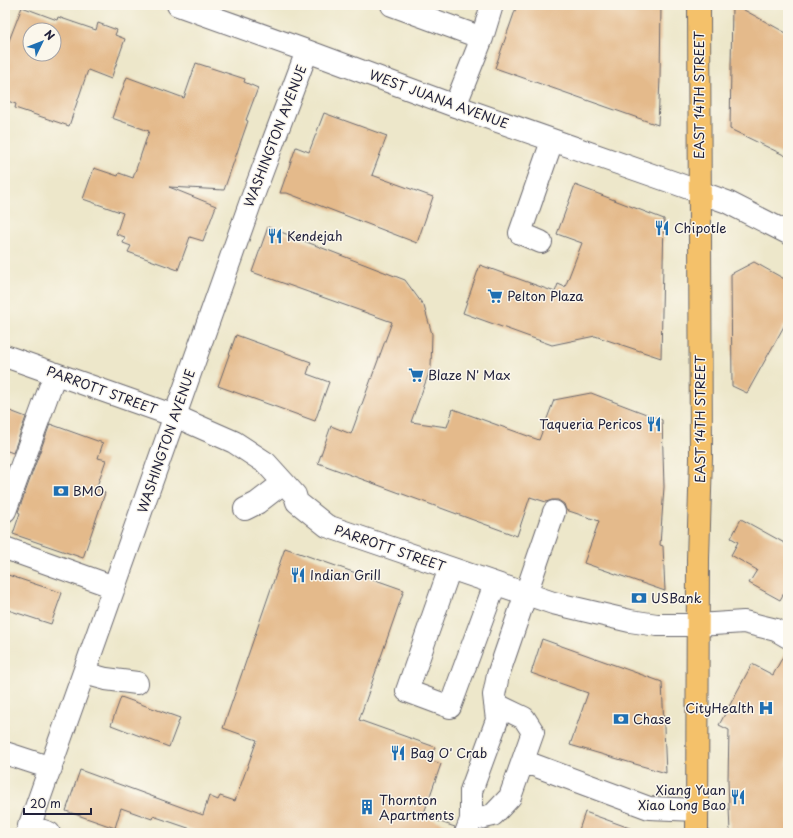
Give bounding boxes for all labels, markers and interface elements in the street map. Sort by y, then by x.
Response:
north arrow [22,22,62,62]
text: N [40,26,59,44]
street label: EAST 14TH STREET [689,31,708,159]
street label: WASHINGTON AVENUE [239,62,311,210]
street label: WEST JUANA AVENUE [367,64,512,133]
place label: Chipotle [674,218,727,237]
restaurant icon: Chipotle [653,219,671,237]
place label: Kendejah [287,226,343,245]
restaurant icon: Kendejah [266,227,284,245]
place label: Pelton Plaza [507,286,584,305]
supermarket icon: Pelton Plaza [486,287,504,305]
street label: EAST 14TH STREET [690,355,709,483]
street label: PARROTT STREET [44,361,160,418]
place label: Blaze N' Max [428,365,511,384]
street label: WASHINGTON AVENUE [132,366,199,515]
supermarket icon: Blaze N' Max [407,366,425,384]
place label: Taqueria Pericos [539,414,642,433]
restaurant icon: Taqueria Pericos [645,415,663,433]
place label: BMO [73,481,104,500]
bank icon: BMO [52,482,70,500]
street label: PARROTT STREET [332,520,448,575]
place label: Indian Grill [310,565,381,584]
restaurant icon: Indian Grill [289,566,307,584]
place label: USBank [651,588,702,607]
bank icon: USBank [630,589,648,607]
place label: CityHealth [685,698,754,717]
hospital icon: CityHealth [757,699,775,717]
place label: Chase [633,709,671,728]
bank icon: Chase [612,710,630,728]
place label: Bag O' Crab [410,743,487,762]
restaurant icon: Bag O' Crab [389,744,407,762]
place label: Xiang Yuan Xiao Long Bao [638,780,726,814]
restaurant icon: Xiang Yuan Xiao Long Bao [729,788,747,806]
scale bar [24,790,91,816]
place label: Thornton Apartments [379,790,454,824]
text: 20 m [30,794,61,812]
building icon: Thornton Apartments [358,798,376,816]

